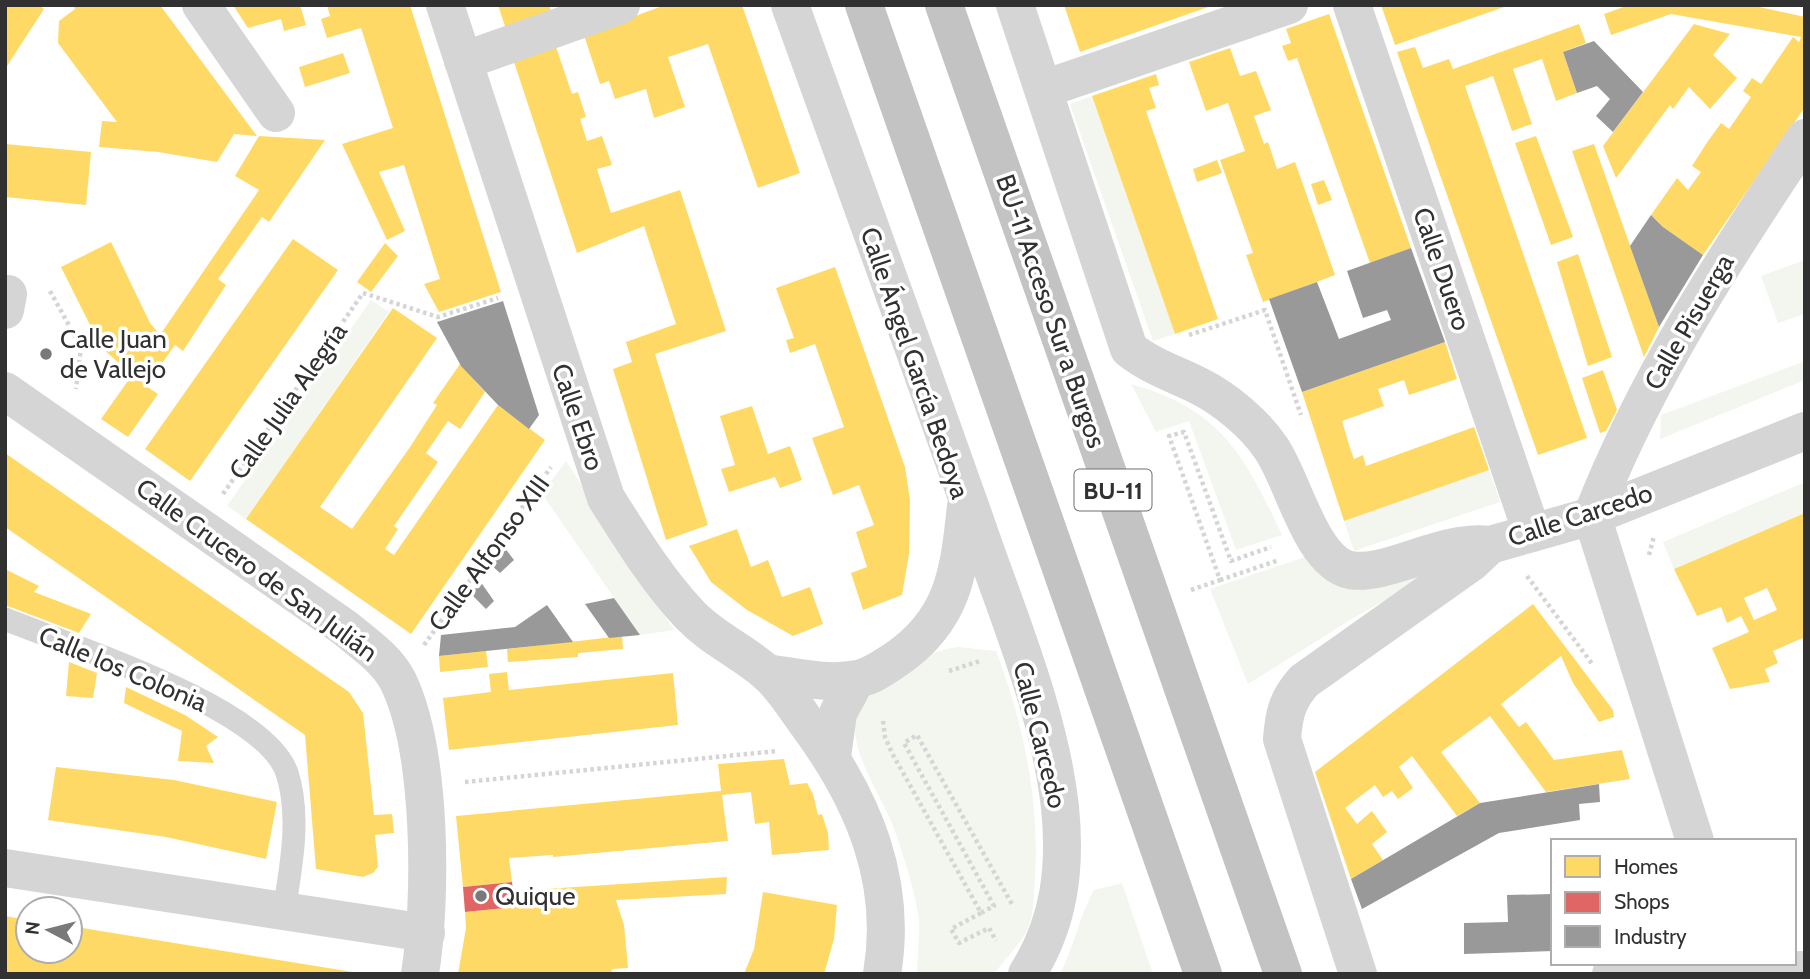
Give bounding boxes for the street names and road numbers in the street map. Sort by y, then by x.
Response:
street label: BU-11 Acceso Sur a Burgos [989,170,1113,452]
street label: Calle Duero [1406,203,1478,335]
street label: Calle Ángel García Bedoya [854,223,977,503]
street label: Calle Pisuerga [1637,248,1741,395]
street label: Calle Julia Alegría [222,316,354,486]
street label: Calle Ebro [545,359,611,475]
street label: Calle Alfonso XIII [422,469,556,637]
road number: BU-11 [1074,470,1152,510]
street label: Calle Crucero de San Julián [130,472,384,668]
street label: Calle Carcedo [1504,477,1656,553]
street label: Calle los Colonia [34,619,212,719]
street label: Calle Carcedo [1006,658,1074,812]

